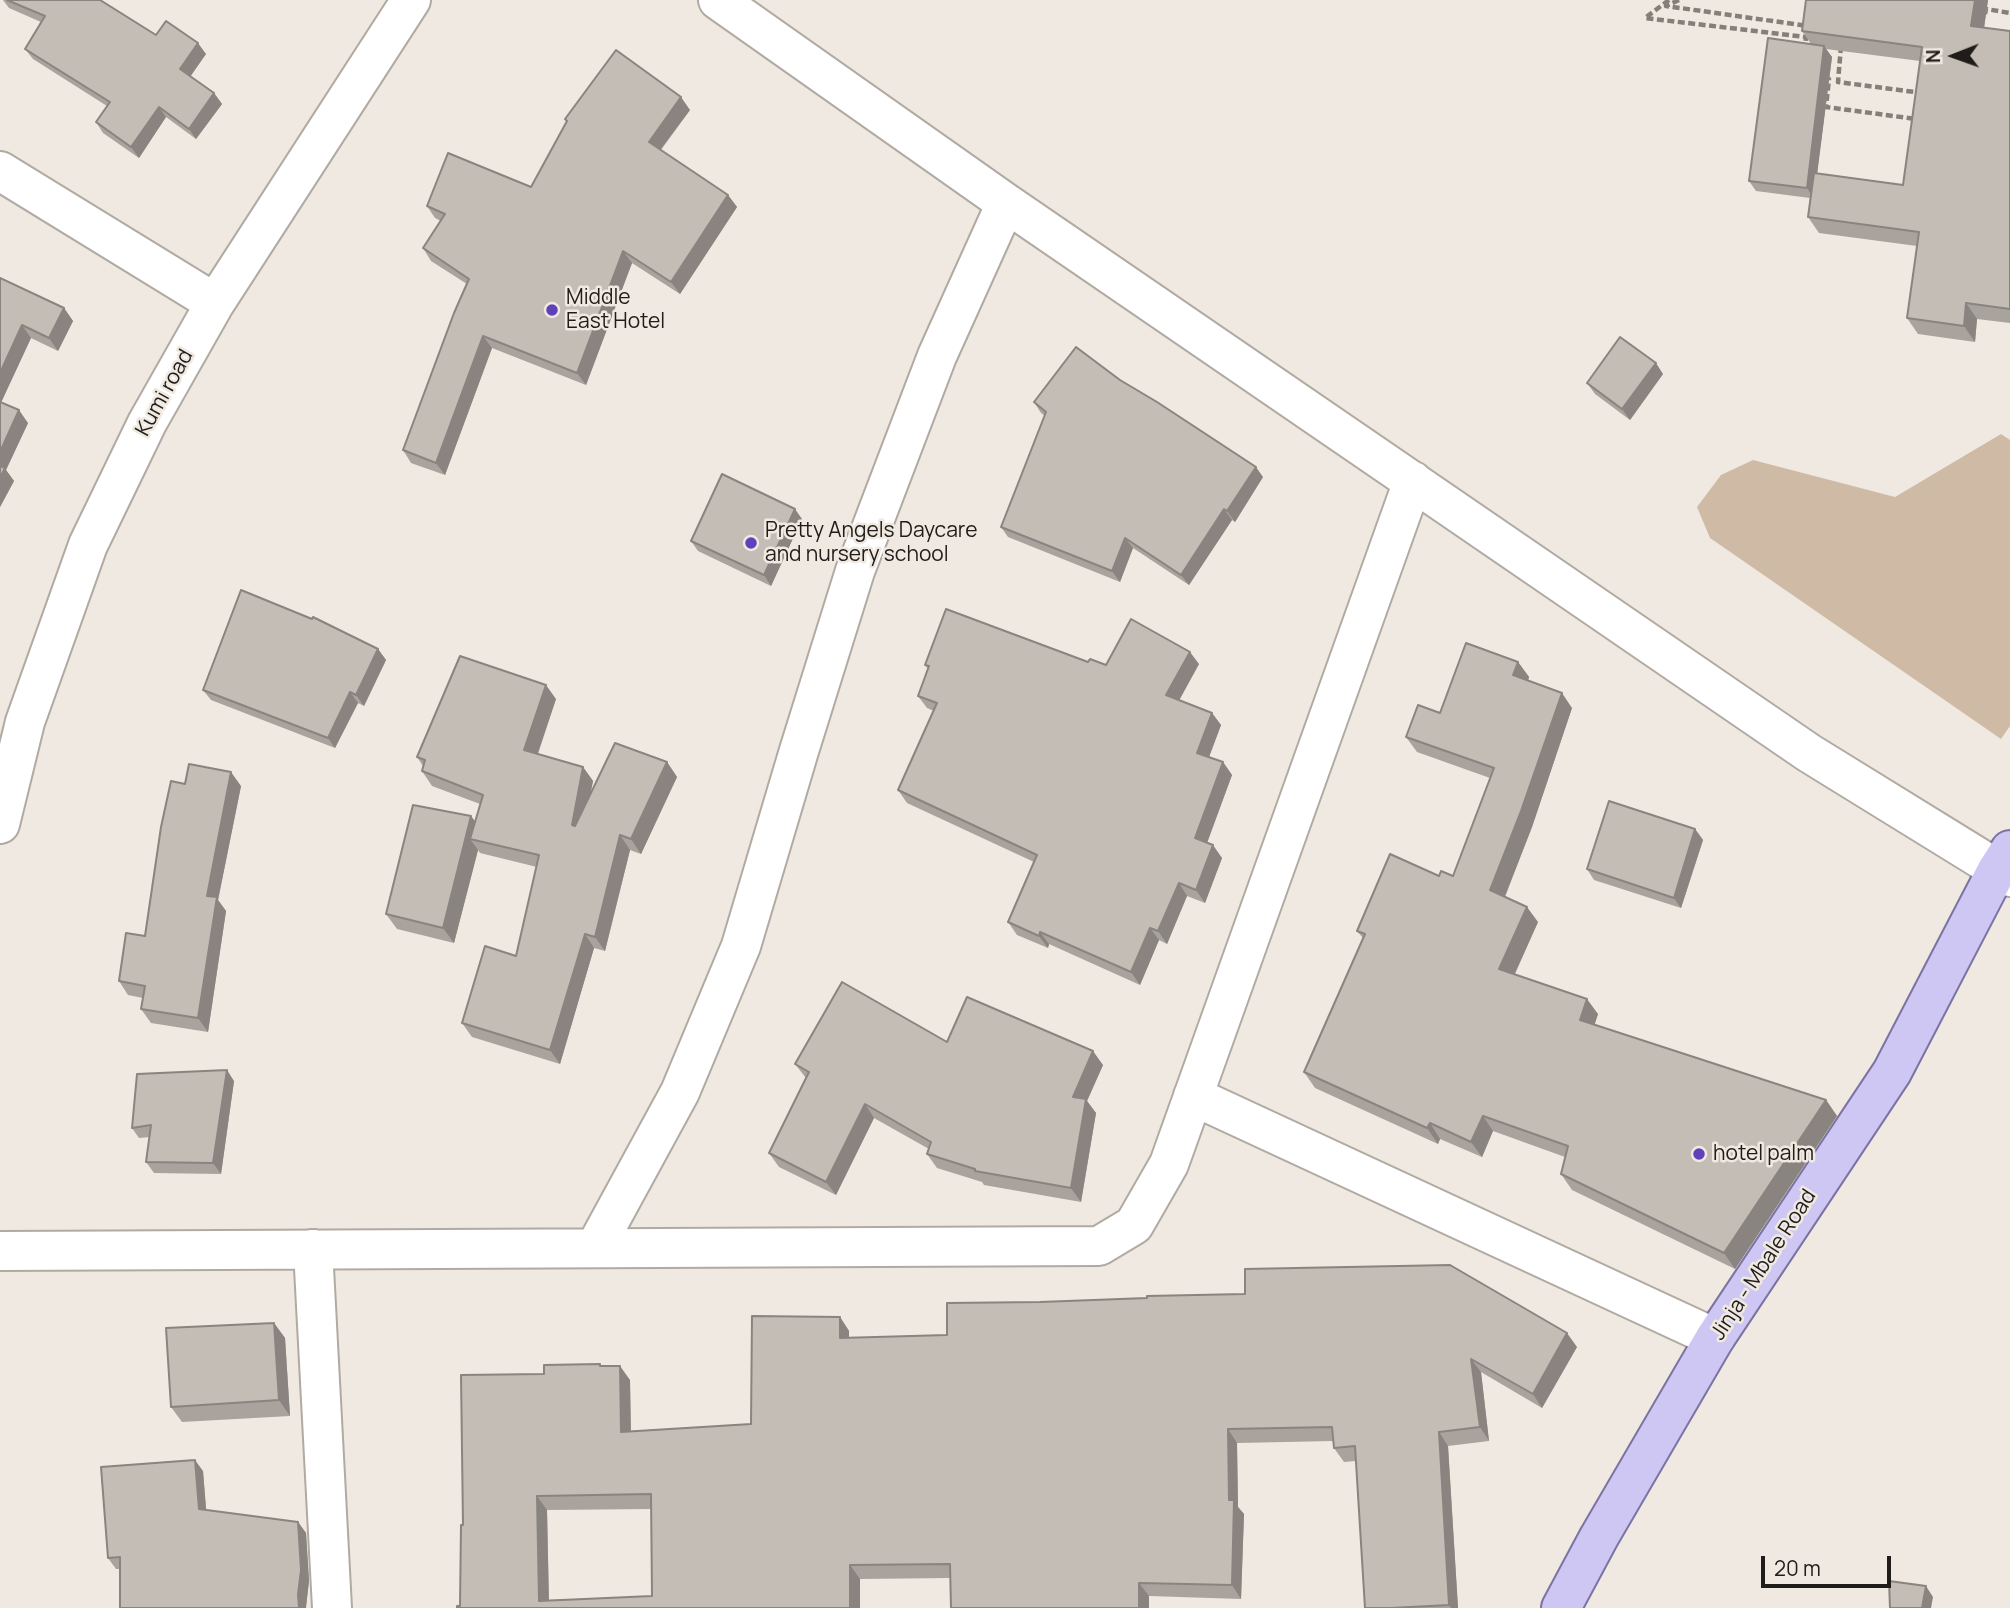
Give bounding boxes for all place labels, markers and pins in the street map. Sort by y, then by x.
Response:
place label: Middle East Hotel [566,285,665,335]
marker: Middle East Hotel [544,302,560,318]
place label: Pretty Angels Daycare and nursery school [765,518,977,568]
marker: Pretty Angels Daycare and nursery school [743,535,759,551]
place label: hotel palm [1713,1141,1814,1167]
marker: hotel palm [1691,1146,1707,1162]

